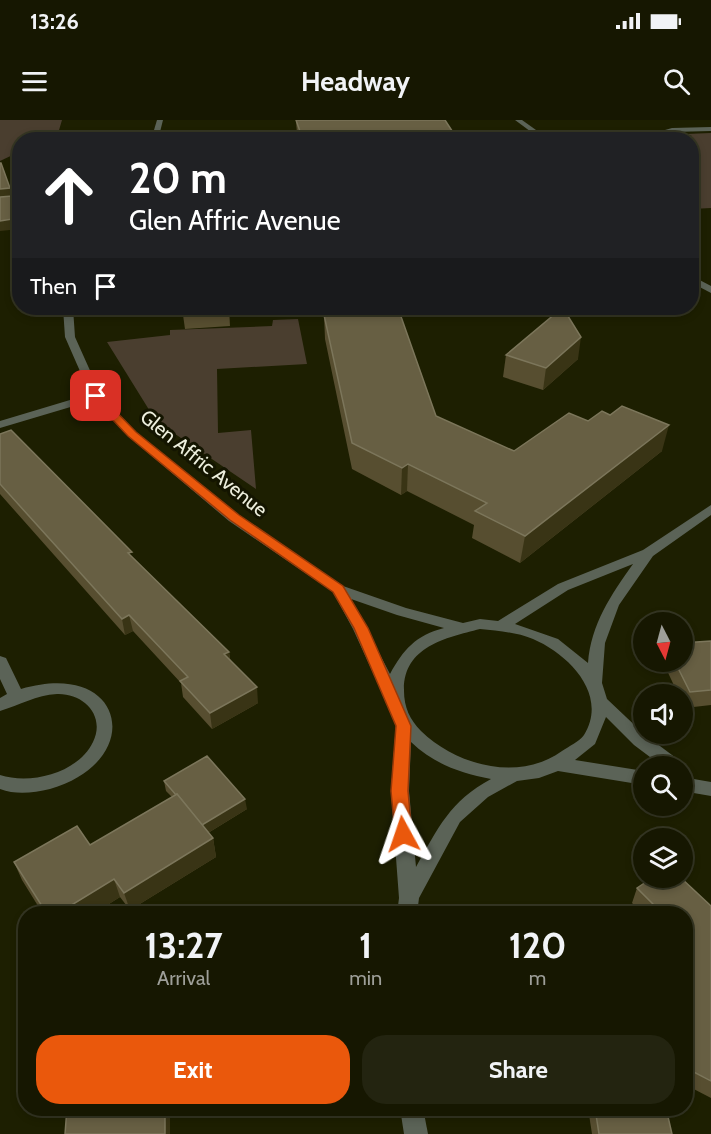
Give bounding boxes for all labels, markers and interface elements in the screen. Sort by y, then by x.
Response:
text: 13:26 [30,8,79,35]
icon: menu [18,65,51,98]
text: Headway [301,65,410,98]
icon: search [660,65,693,98]
text: 20 m [129,152,227,204]
icon: ahead [30,156,108,234]
text: Glen Affric Avenue [129,204,341,237]
icon: arrive [89,270,122,303]
text: Then [30,273,77,300]
pin [70,370,121,421]
icon: arrive [79,379,112,412]
street label: Glen Affric Avenue [136,404,272,522]
north arrow [633,612,693,672]
map controls [633,612,693,888]
button: sound [633,684,693,744]
button: search [633,756,693,816]
position arrow [371,802,435,866]
button: layers [633,828,693,888]
text: 13:27 [145,923,223,967]
text: 1 [359,923,372,967]
text: 120 [509,923,566,967]
text: Arrival [157,966,210,990]
text: min [349,966,382,990]
text: m [529,966,546,990]
button: Exit [36,1035,350,1104]
button: Share [362,1035,675,1104]

